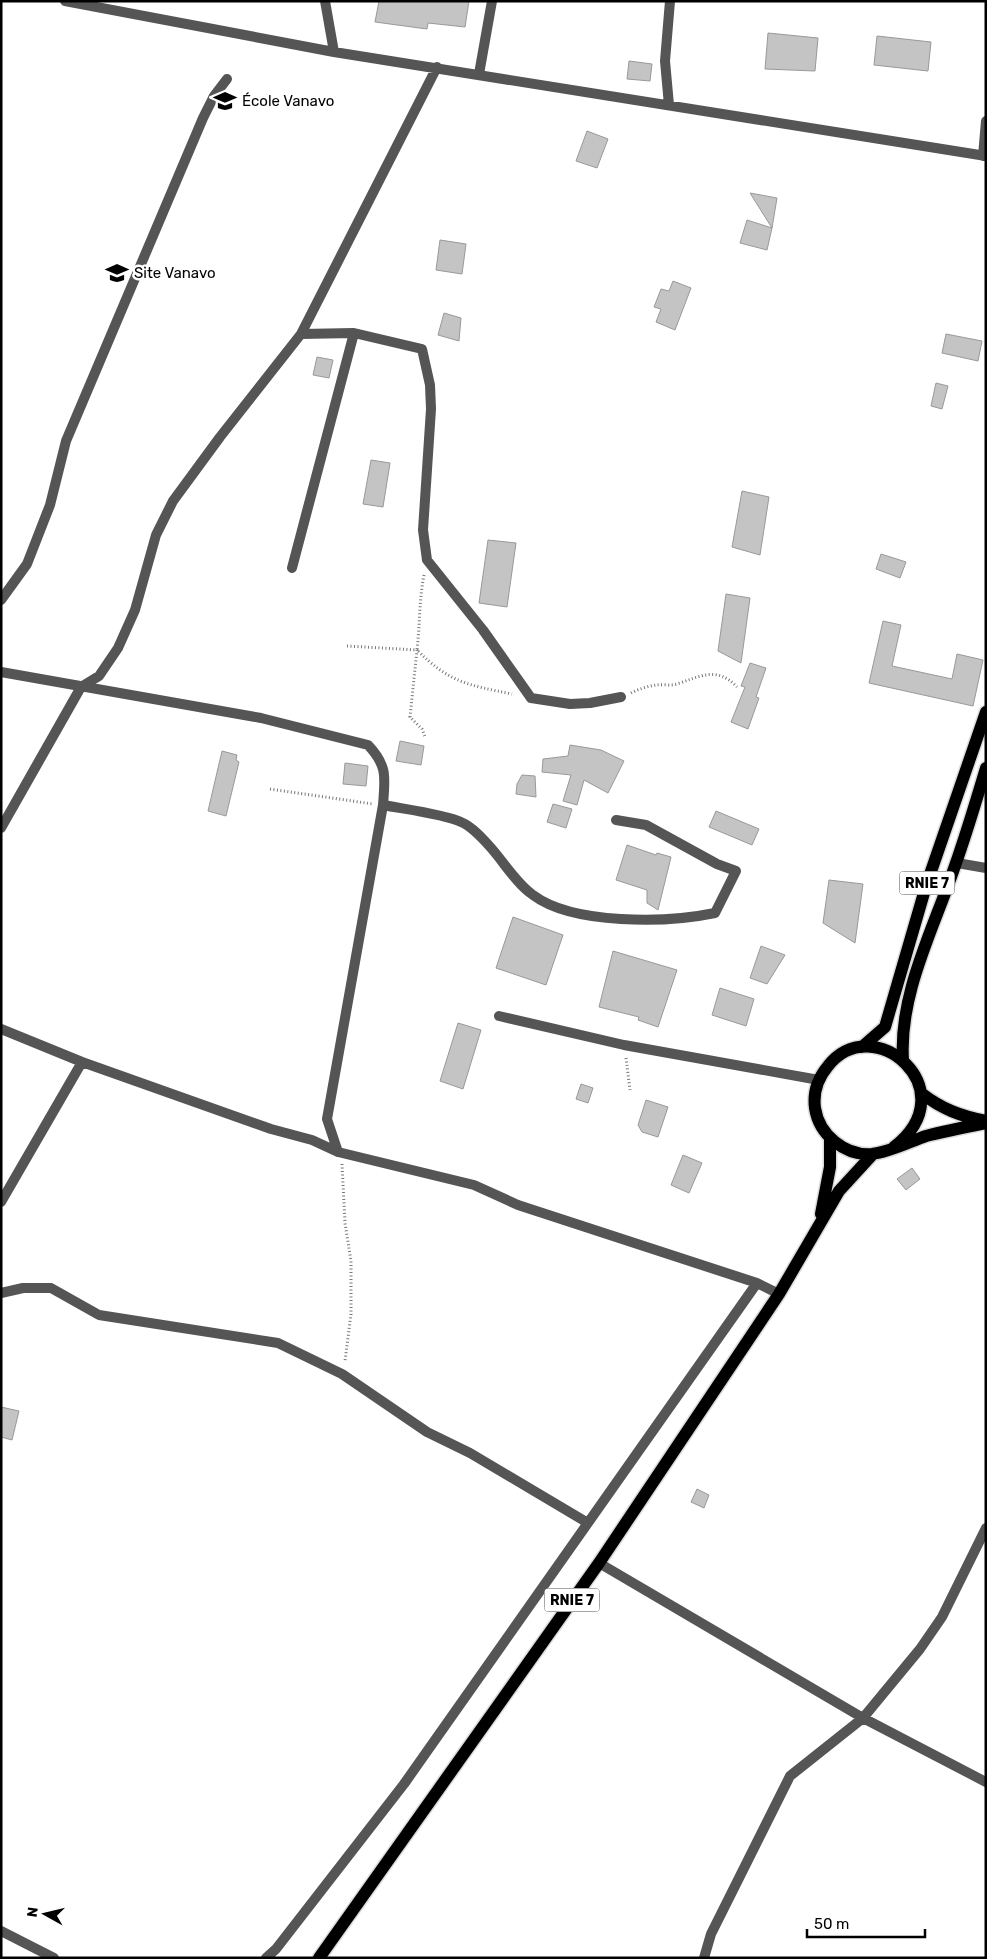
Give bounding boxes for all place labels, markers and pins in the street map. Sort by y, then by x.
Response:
school or university icon: École Vanavo [212,88,238,114]
place label: École Vanavo [242,92,334,110]
school or university icon: Site Vanavo [104,260,130,286]
place label: Site Vanavo [134,264,216,282]

